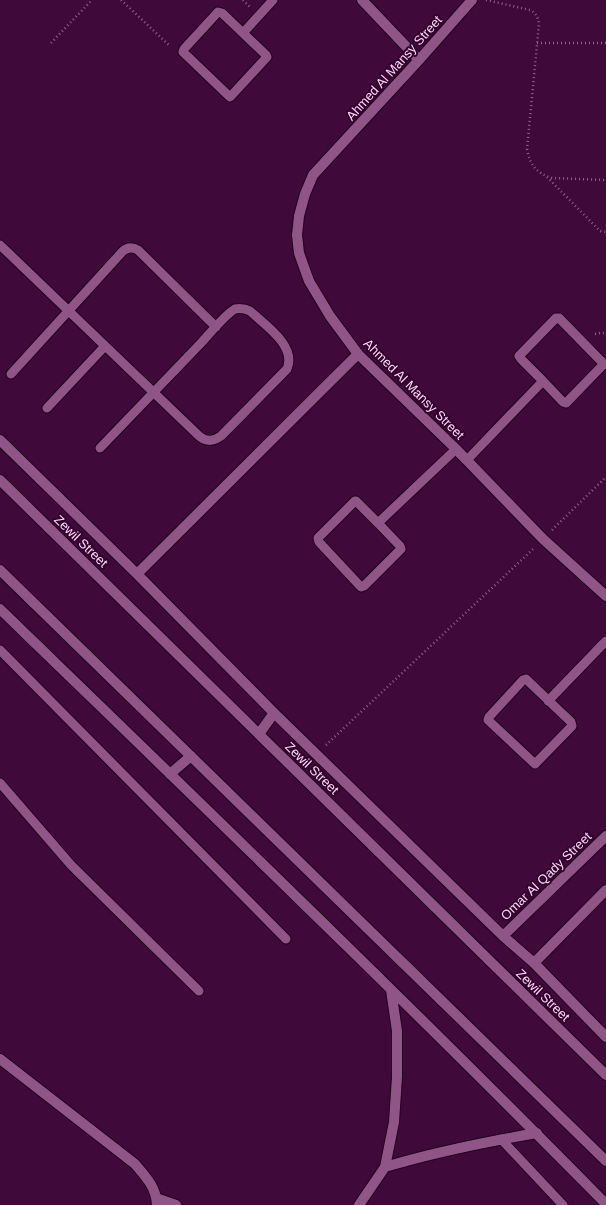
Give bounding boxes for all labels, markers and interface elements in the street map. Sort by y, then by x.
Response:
street label: Ahmed Al Mansy Street [343,12,445,123]
street label: Ahmed Al Mansy Street [361,336,468,443]
street label: Zewil Street [51,512,111,570]
street label: Zewil Street [282,739,342,797]
street label: Omar Al Qady Street [498,829,595,923]
street label: Zewil Street [513,966,573,1024]

